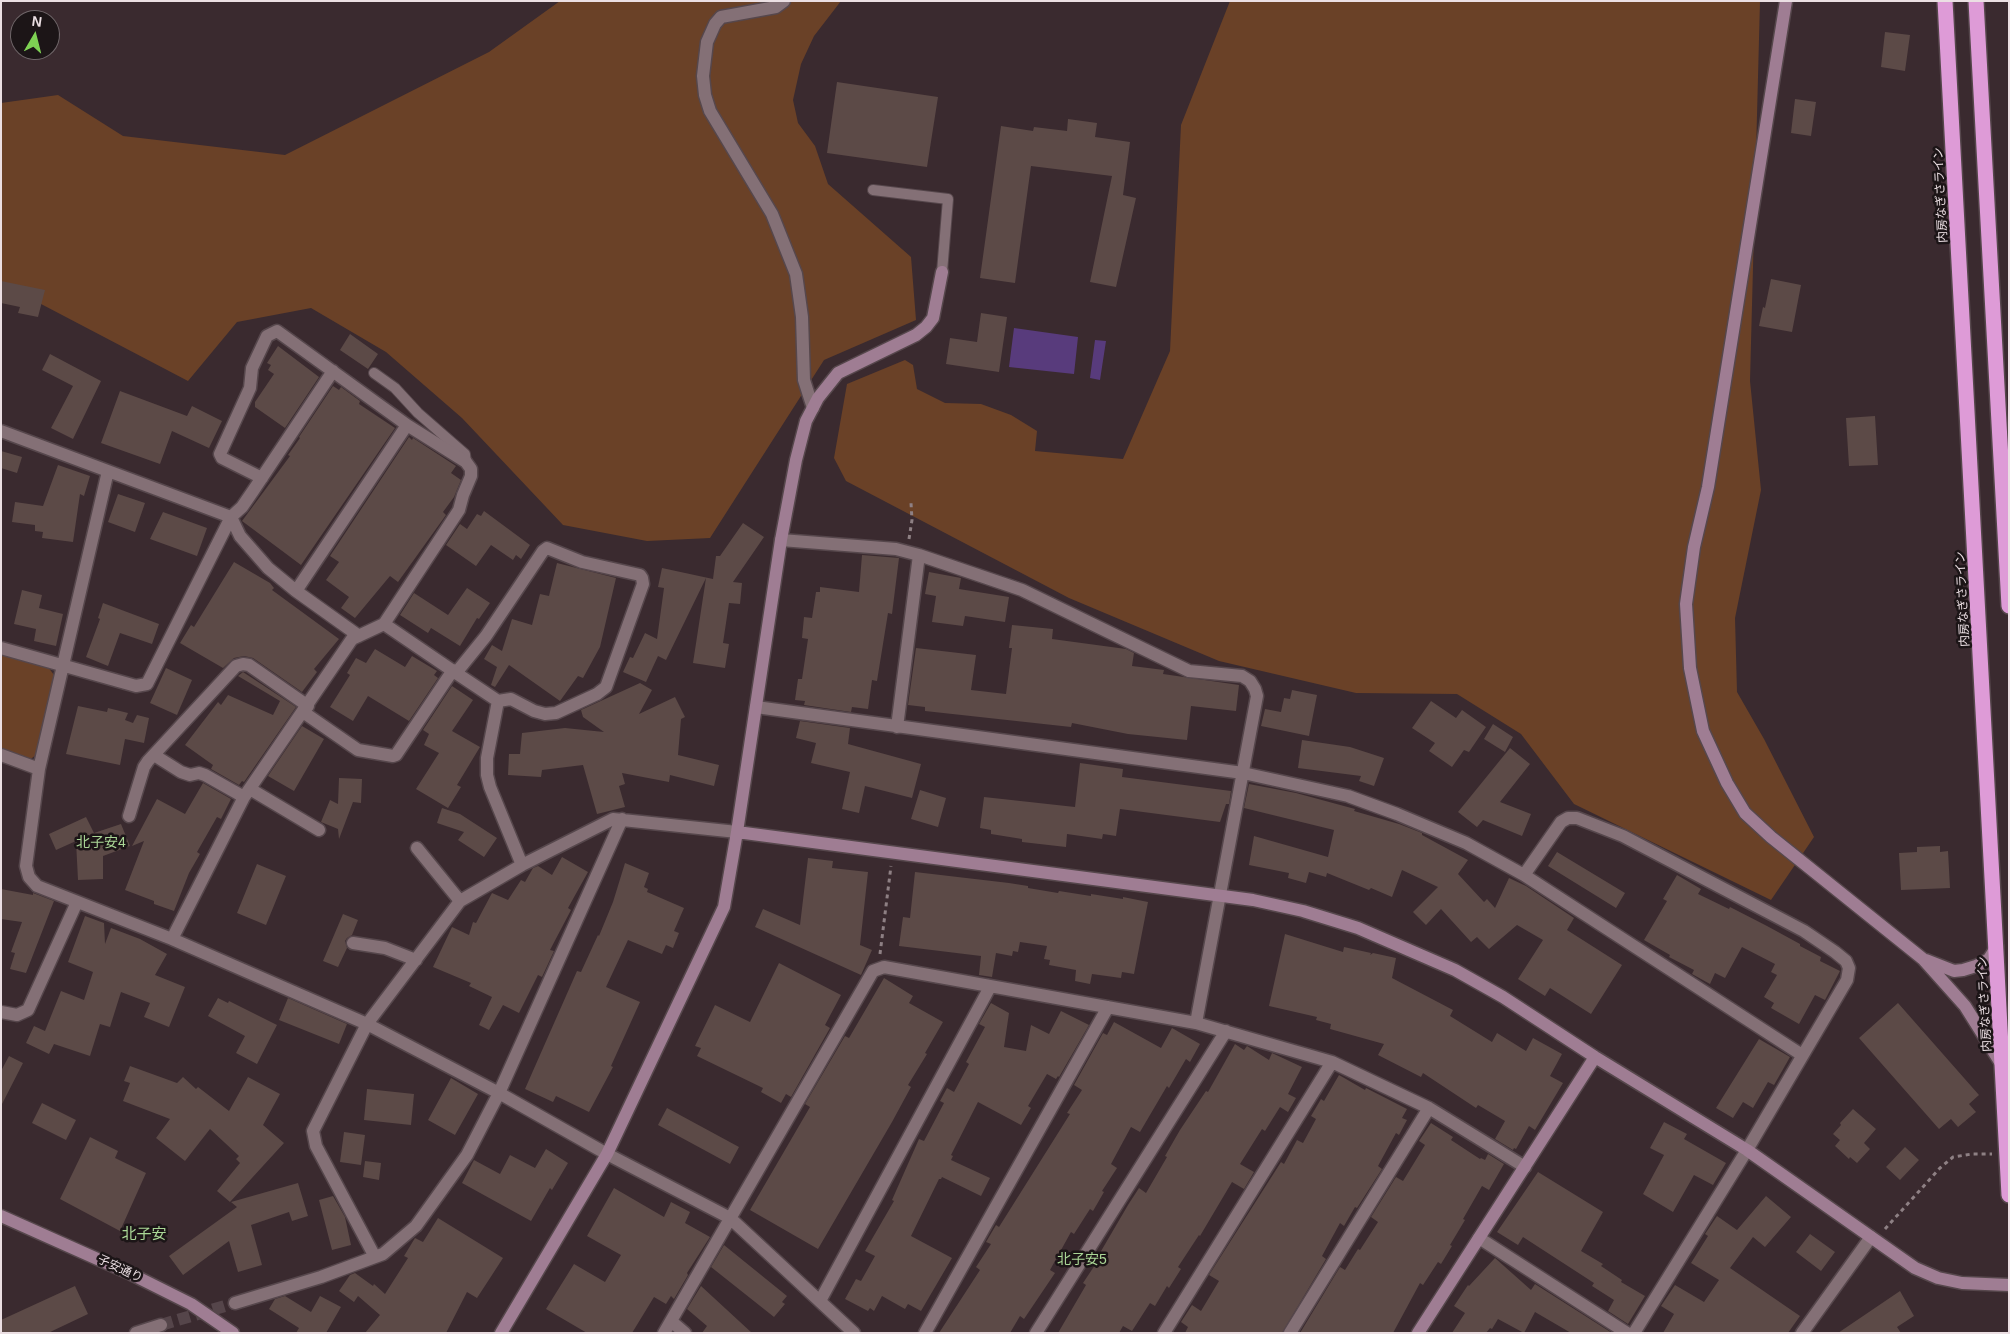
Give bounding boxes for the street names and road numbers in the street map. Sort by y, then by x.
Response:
street label: 内房なぎさライン [1931,147,1951,243]
street label: 内房なぎさライン [1953,551,1973,647]
street label: 内房なぎさライン [1975,956,1995,1052]
street label: 子安通り [95,1252,145,1286]

